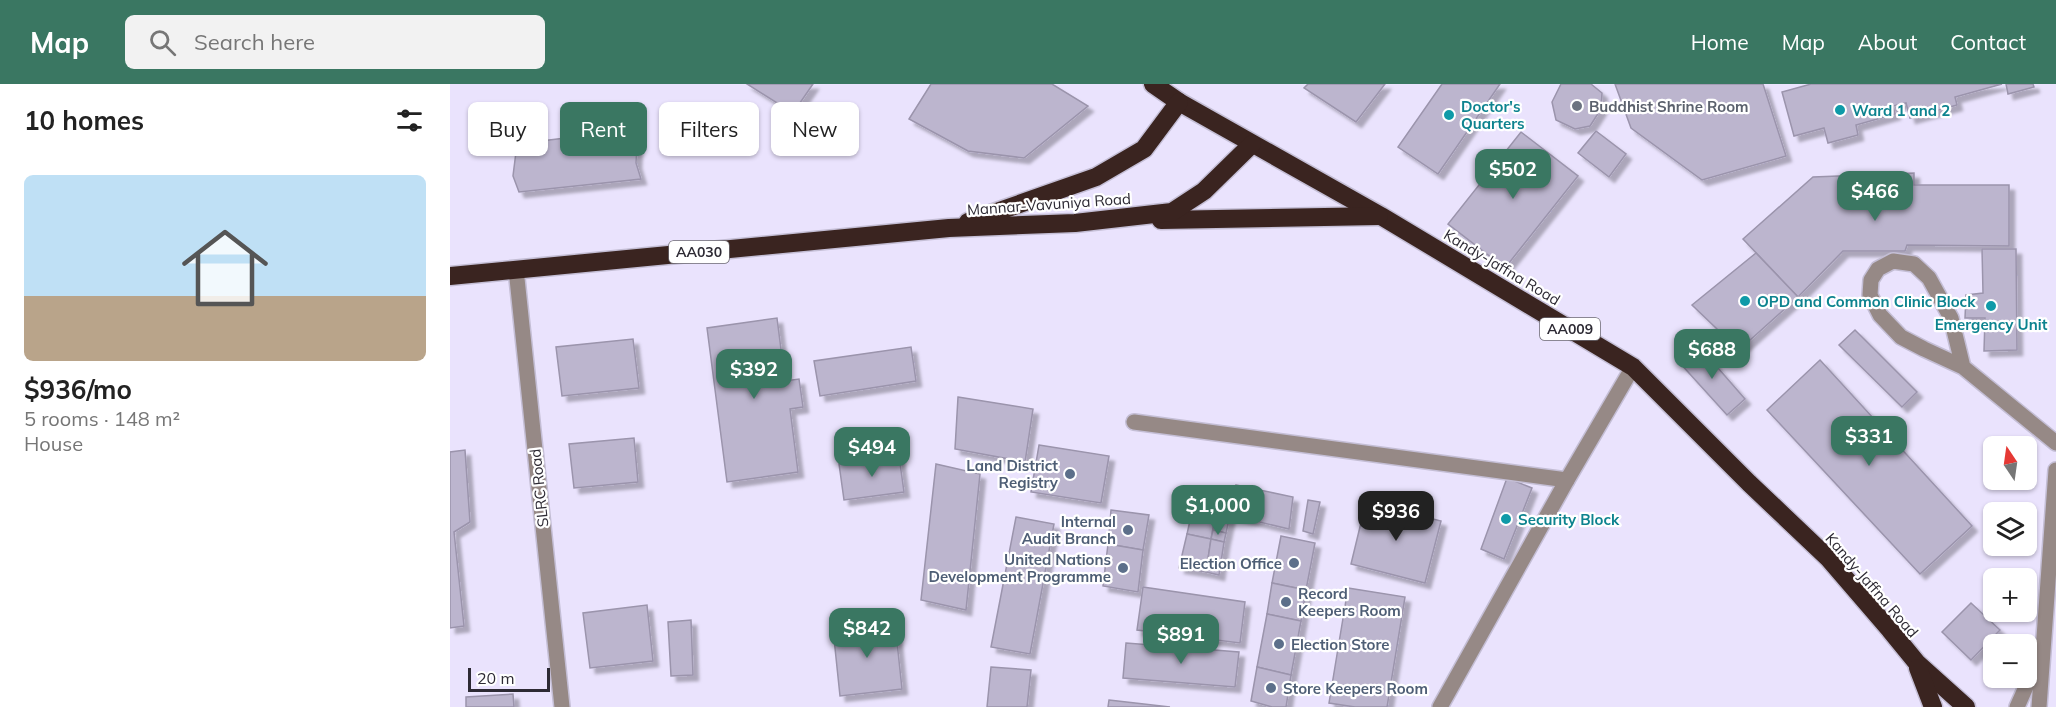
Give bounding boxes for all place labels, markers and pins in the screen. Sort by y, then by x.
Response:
place label: Doctor's Quarters [1461,97,1525,133]
place label: Buddhist Shrine Room [1589,97,1749,116]
marker: Buddhist Shrine Room [1570,99,1584,113]
place label: Ward 1 and 2 [1852,101,1950,120]
marker: Ward 1 and 2 [1833,103,1847,117]
marker: Doctor's Quarters [1442,108,1456,122]
pin: $502 [1477,149,1549,200]
pin: $466 [1839,171,1911,222]
place label: OPD and Common Clinic Block [1757,292,1976,311]
marker: OPD and Common Clinic Block [1738,294,1752,308]
marker: Emergency Unit [1984,299,1998,313]
place label: Emergency Unit [1935,315,2048,334]
pin: $688 [1676,329,1748,380]
pin: $392 [718,349,790,400]
pin: $331 [1833,416,1905,467]
pin: $494 [836,427,908,478]
place label: Land District Registry [966,456,1059,492]
marker: Land District Registry [1063,467,1077,481]
pin: $1,000 [1169,485,1267,536]
pin: $936 [1360,491,1432,542]
place label: Security Block [1518,510,1620,529]
place label: Internal Audit Branch [1022,512,1116,548]
marker: Security Block [1499,512,1513,526]
marker: Internal Audit Branch [1121,523,1135,537]
place label: United Nations Development Programme [928,550,1111,586]
place label: Election Office [1180,554,1282,573]
marker: Election Office [1287,556,1301,570]
marker: United Nations Development Programme [1116,561,1130,575]
place label: Record Keepers Room [1298,584,1401,620]
marker: Record Keepers Room [1279,595,1293,609]
pin: $842 [831,608,903,659]
pin: $891 [1145,614,1217,665]
place label: Election Store [1291,635,1389,654]
marker: Election Store [1272,637,1286,651]
place label: Store Keepers Room [1283,679,1428,698]
marker: Store Keepers Room [1264,681,1278,695]

